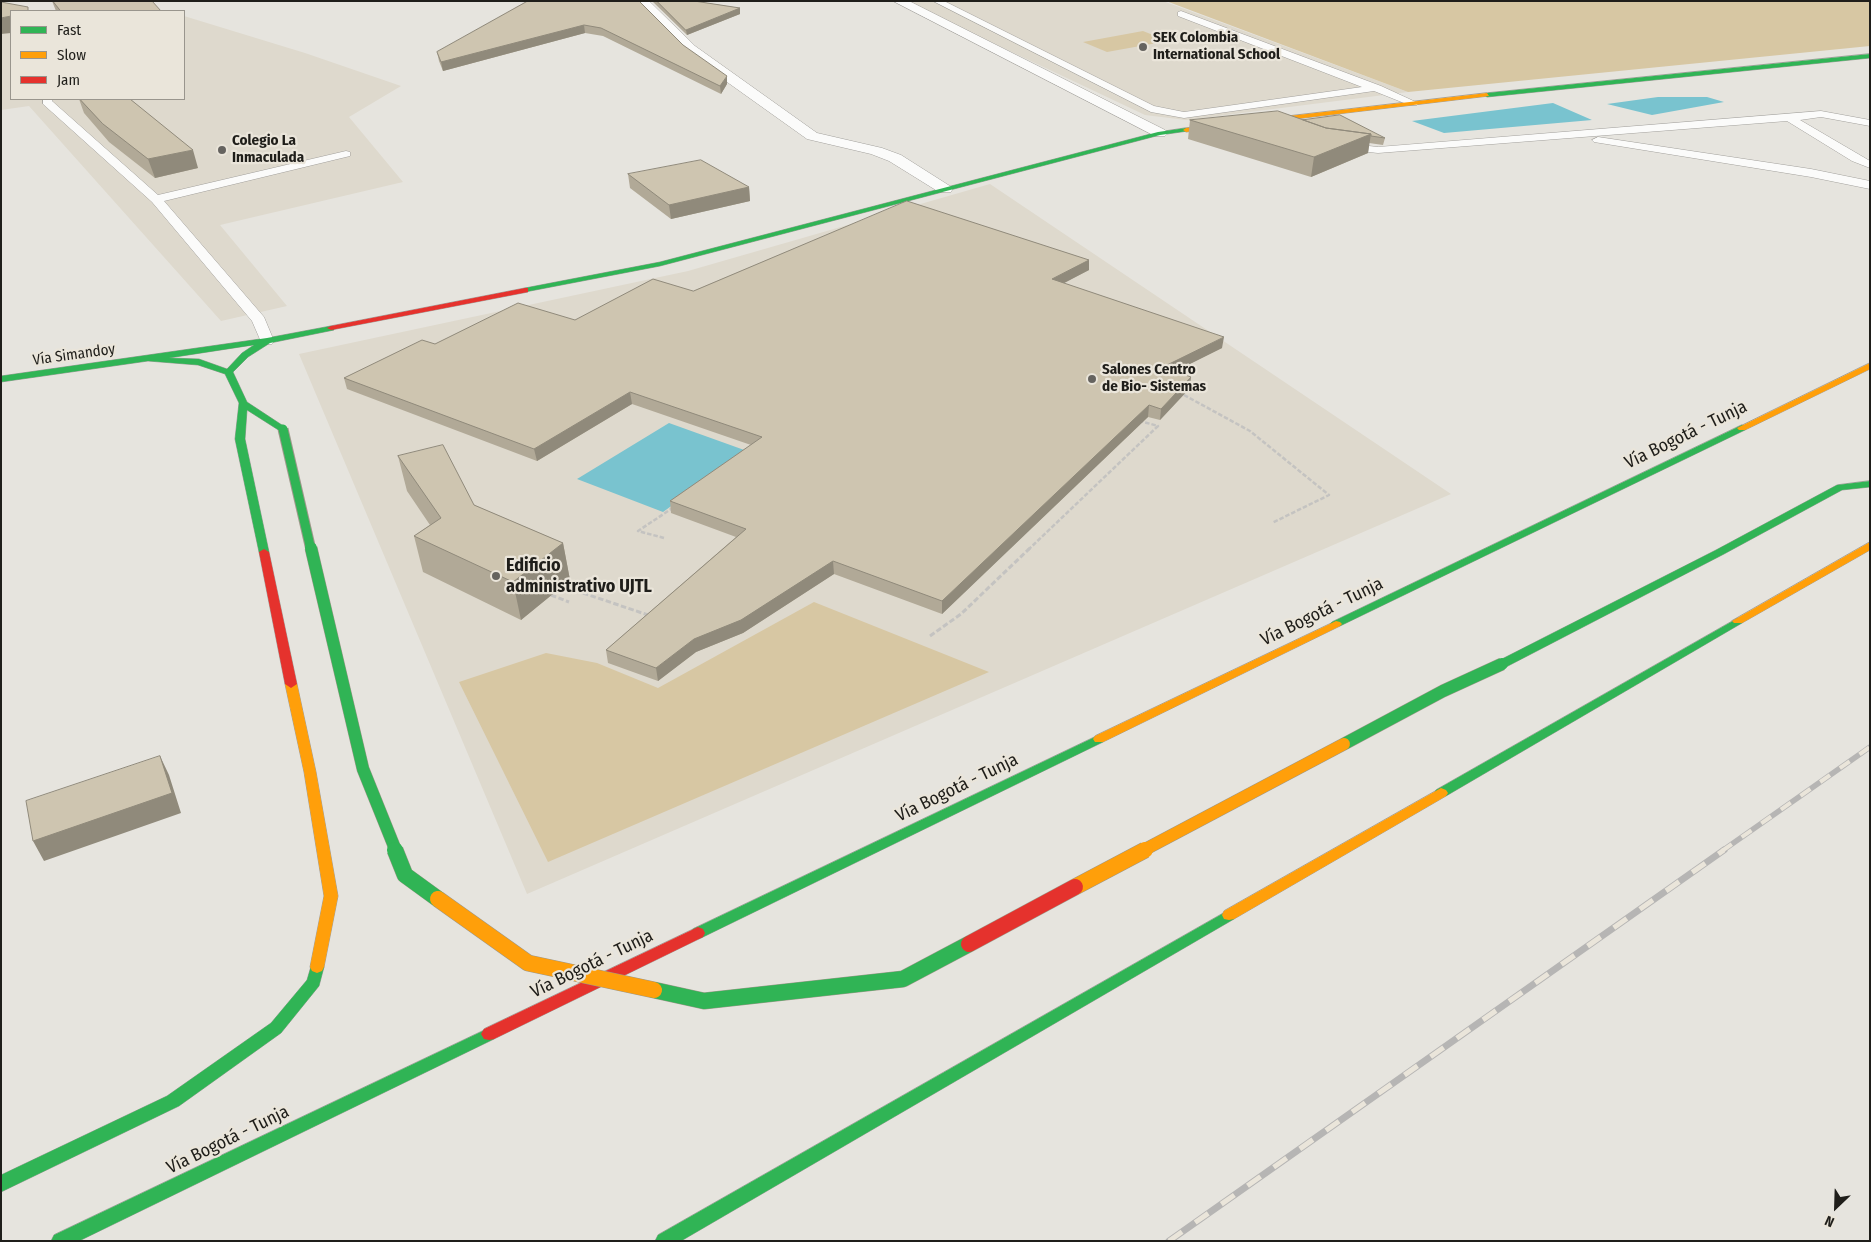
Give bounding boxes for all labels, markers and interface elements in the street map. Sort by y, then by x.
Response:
legend [10,10,185,100]
text: Fast [57,21,81,39]
place label: SEK Colombia International School [1153,29,1280,64]
marker: SEK Colombia International School [1137,41,1149,53]
text: Slow [57,46,86,64]
text: Jam [57,71,80,89]
place label: Colegio La Inmaculada [232,132,304,167]
marker: Colegio La Inmaculada [216,144,228,156]
street label: Vía Simandoy [32,340,116,370]
place label: Salones Centro de Bio- Sistemas [1102,361,1206,396]
marker: Salones Centro de Bio- Sistemas [1086,373,1098,385]
street label: Vía Bogotá - Tunja [1621,396,1751,474]
place label: Edificio administrativo UJTL [506,555,652,598]
marker: Edificio administrativo UJTL [490,570,502,582]
street label: Vía Bogotá - Tunja [1257,573,1387,651]
street label: Vía Bogotá - Tunja [892,749,1022,827]
street label: Vía Bogotá - Tunja [527,925,657,1003]
street label: Vía Bogotá - Tunja [163,1101,293,1179]
north arrow [1811,1182,1861,1232]
text: N [1822,1212,1837,1231]

